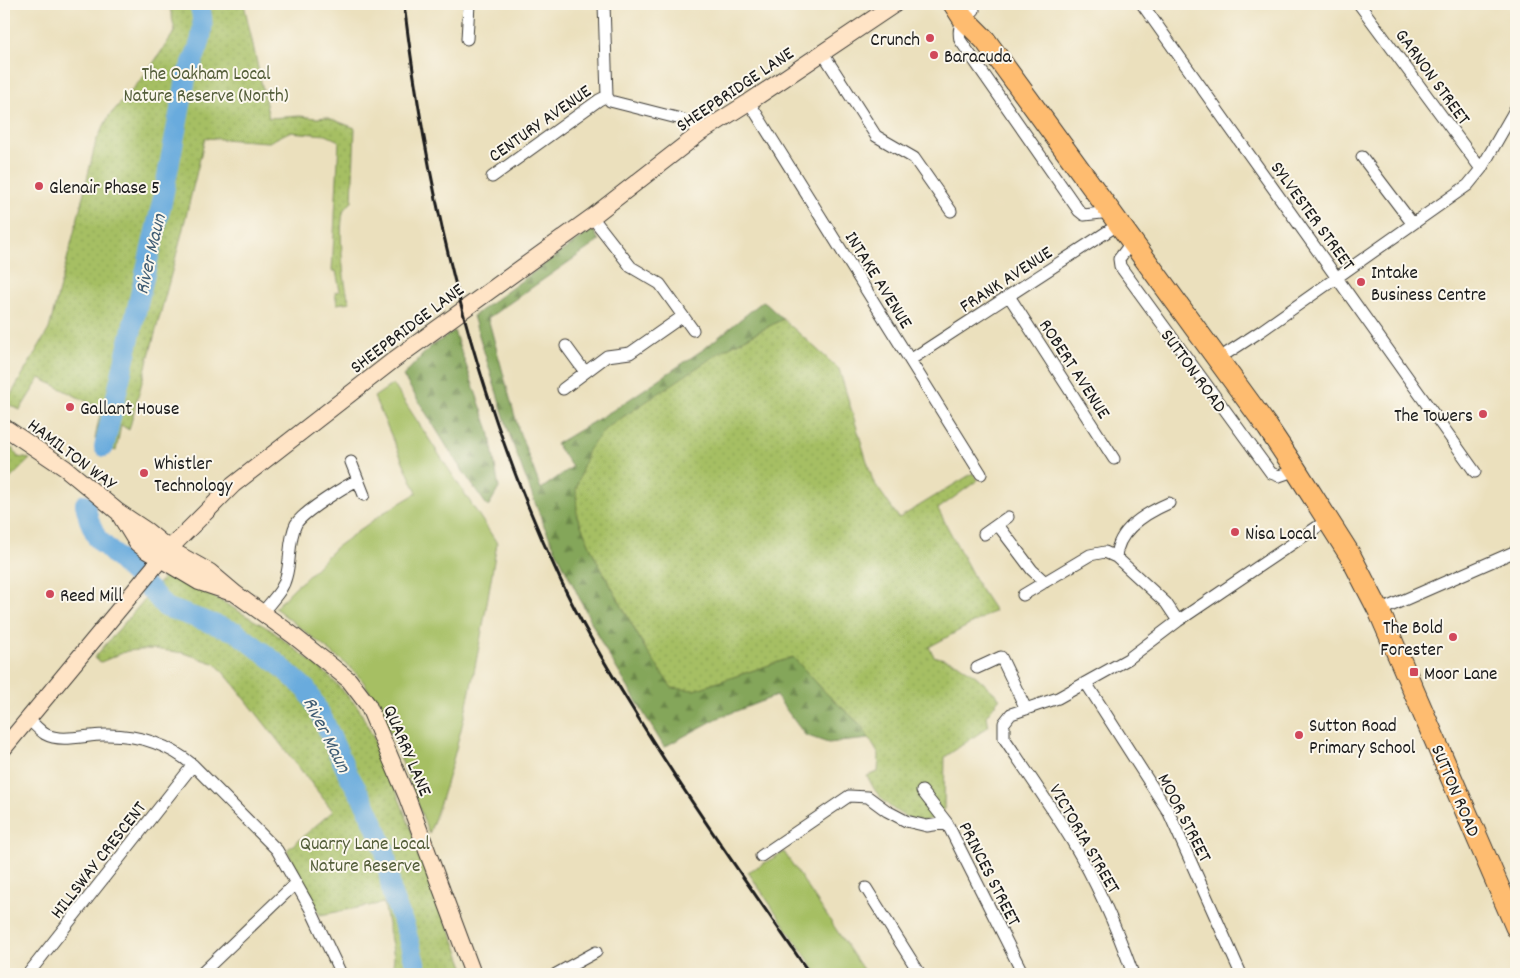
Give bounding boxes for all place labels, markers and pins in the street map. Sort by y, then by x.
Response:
place label: Crunch [870,28,920,55]
marker: Crunch [924,32,936,44]
place label: Baracuda [944,45,1013,72]
marker: Baracuda [928,49,940,61]
place label: Glenair Phase 5 [49,176,160,203]
marker: Glenair Phase 5 [33,180,45,192]
place label: Intake Business Centre [1371,261,1486,310]
marker: Intake Business Centre [1355,276,1367,288]
place label: Gallant House [80,397,179,424]
marker: Gallant House [64,401,76,413]
place label: The Towers [1394,404,1473,431]
marker: The Towers [1477,408,1489,420]
place label: Whistler Technology [154,452,233,501]
marker: Whistler Technology [138,467,150,479]
place label: Nisa Local [1245,522,1317,549]
marker: Nisa Local [1229,526,1241,538]
place label: Reed Mill [60,584,123,611]
marker: Reed Mill [44,588,56,600]
place label: The Bold Forester [1380,616,1443,665]
marker: The Bold Forester [1447,631,1459,643]
place label: Moor Lane [1424,662,1497,689]
marker: Moor Lane [1408,666,1420,678]
place label: Sutton Road Primary School [1309,714,1416,763]
marker: Sutton Road Primary School [1293,729,1305,741]

